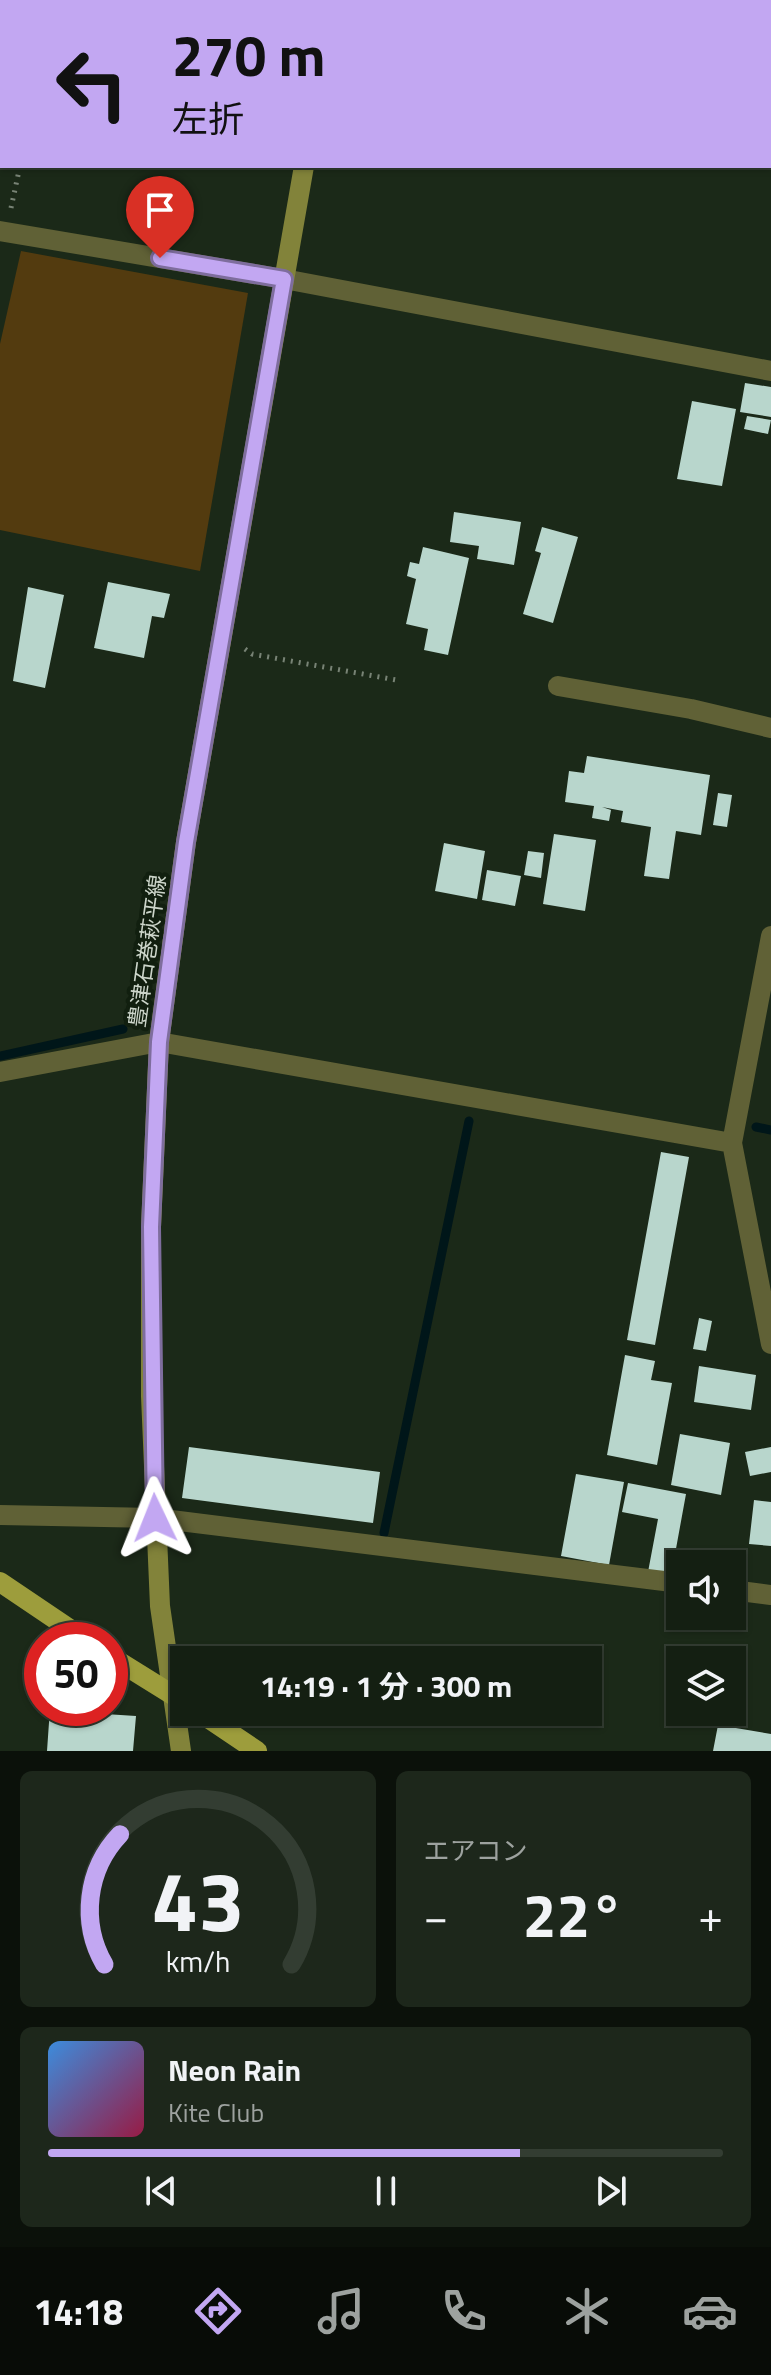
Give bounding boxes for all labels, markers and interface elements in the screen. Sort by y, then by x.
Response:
text: 270 m [172,13,325,98]
icon: left [40,32,144,136]
text: 左折 [172,91,244,146]
pin [126,176,194,258]
icon: arrive [138,188,182,232]
street label: 豊津石巻萩平線 [119,872,175,1030]
position arrow [113,1476,197,1560]
map controls [666,1550,746,1726]
button: sound [666,1550,746,1630]
speed limit sign: 50 [24,1622,128,1726]
button: layers [666,1646,746,1726]
text: 14:19 · 1 分 · 300 m [260,1663,512,1709]
text: エアコン [424,1831,528,1870]
text: 43 [151,1837,244,1963]
text: 22° [523,1869,624,1960]
text: − [424,1882,448,1949]
text: + [698,1882,723,1949]
text: km/h [165,1940,230,1983]
text: Neon Rain [168,2047,301,2093]
text: Kite Club [168,2093,264,2132]
icon: previous [139,2169,183,2213]
icon: pause [364,2169,408,2213]
icon: next [589,2169,633,2213]
icon: directions [190,2283,246,2339]
icon: music [313,2283,369,2339]
icon: phone [436,2283,492,2339]
icon: climate [559,2283,615,2339]
icon: car [682,2283,738,2339]
text: 14:18 [33,2284,123,2339]

